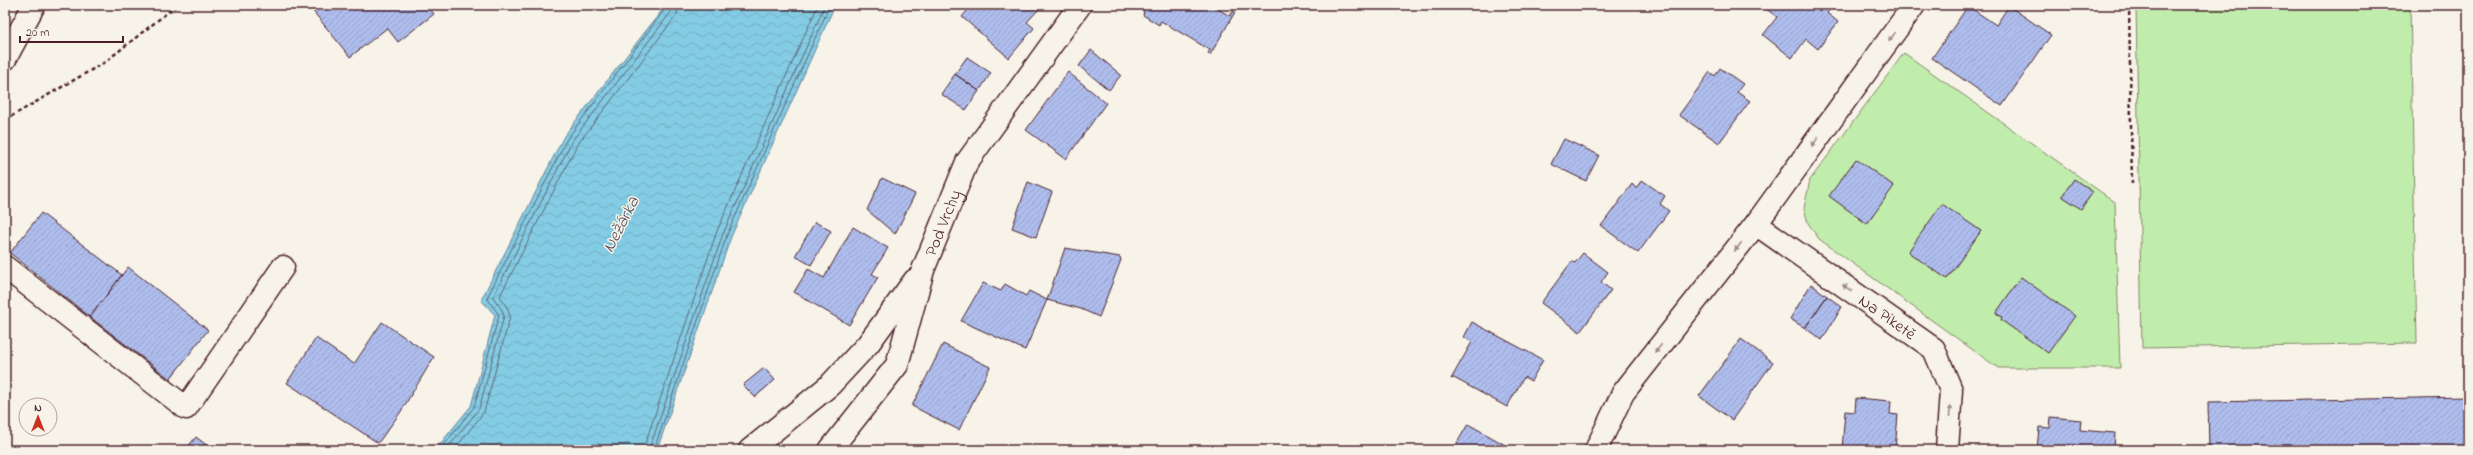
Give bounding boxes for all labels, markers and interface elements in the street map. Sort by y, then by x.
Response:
scale bar [20,18,123,44]
text: 20 m [26,24,49,42]
one-way arrow [1887,31,1896,42]
one-way arrow [1811,137,1819,147]
street label: Pod Vrchy [919,186,969,260]
water label: Nežárka [597,192,647,258]
one-way arrow [1734,241,1743,252]
one-way arrow [1842,284,1852,292]
street label: Na Piketě [1853,289,1921,347]
one-way arrow [1654,343,1662,354]
north arrow [18,397,58,437]
text: N [34,400,42,416]
one-way arrow [1946,405,1953,417]

